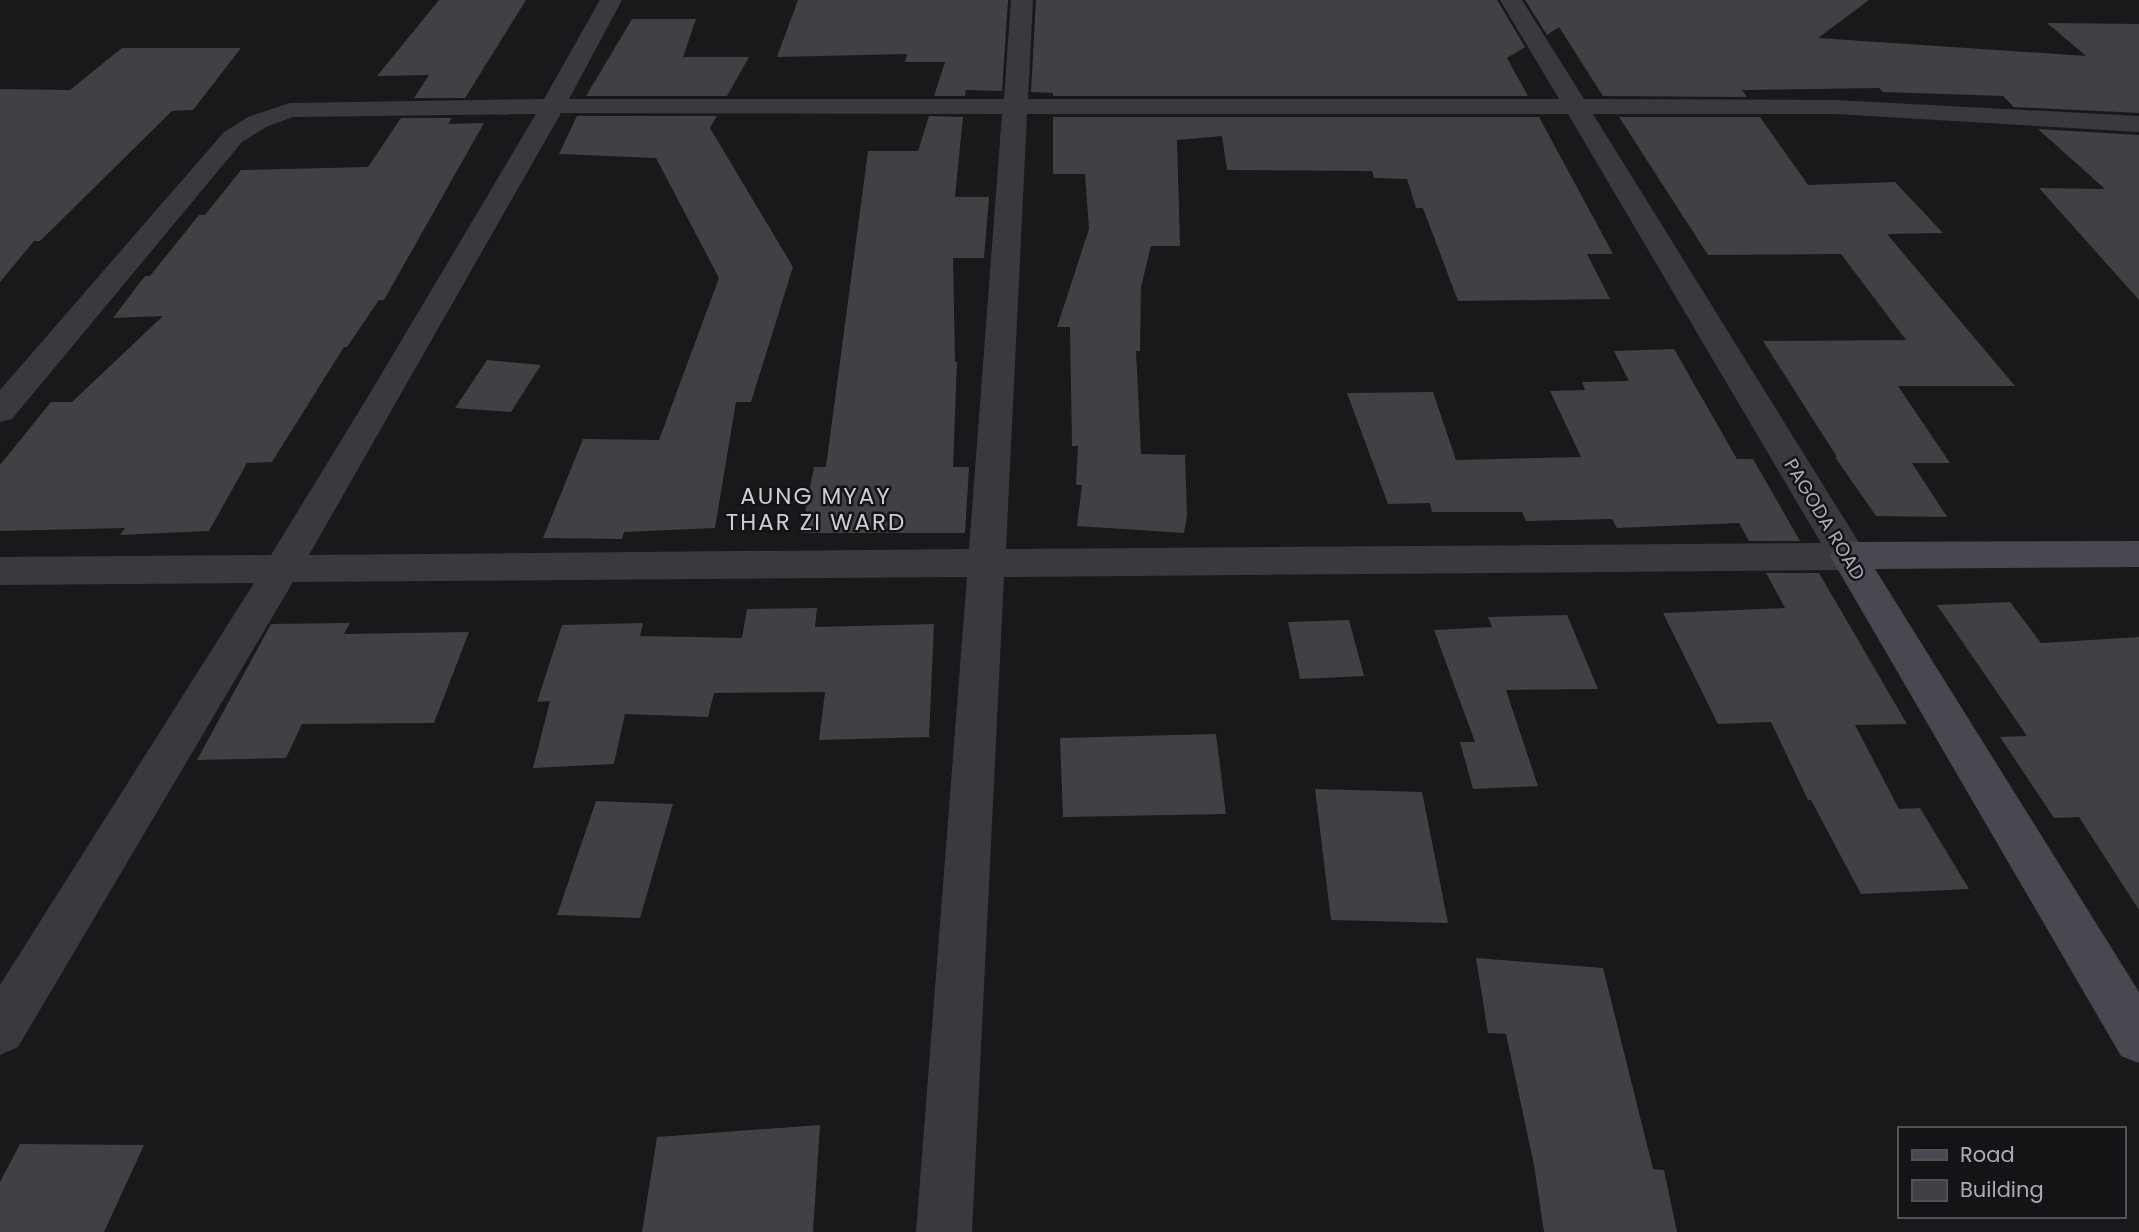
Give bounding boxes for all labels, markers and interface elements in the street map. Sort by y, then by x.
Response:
street label: PAGODA ROAD [1778,453,1872,585]
district label: AUNG MYAY THAR ZI WARD [726,480,906,538]
legend [1898,1127,2125,1218]
text: Road [1960,1140,2015,1169]
text: Building [1960,1175,2044,1204]

